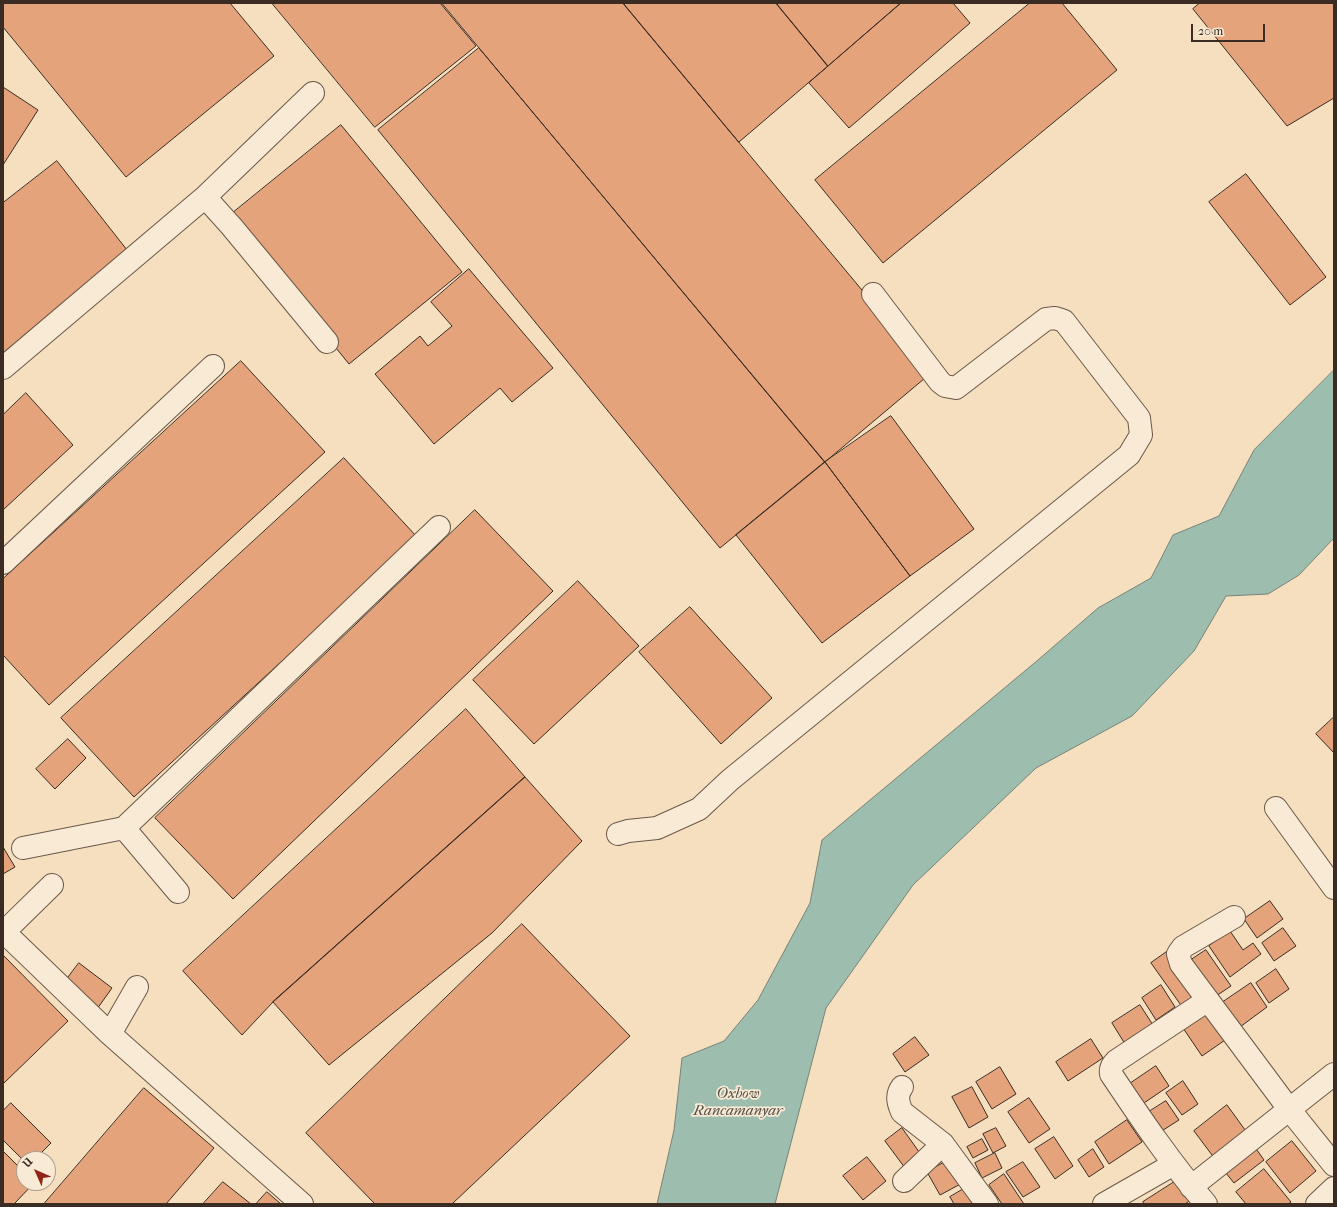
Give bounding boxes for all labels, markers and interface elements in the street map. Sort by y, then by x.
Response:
scale bar [1193,16,1267,42]
text: 20 m [1198,24,1223,38]
water label: Oxbow Rancamanyar [693,1085,783,1120]
north arrow [16,1151,56,1191]
text: U [20,1155,35,1170]

